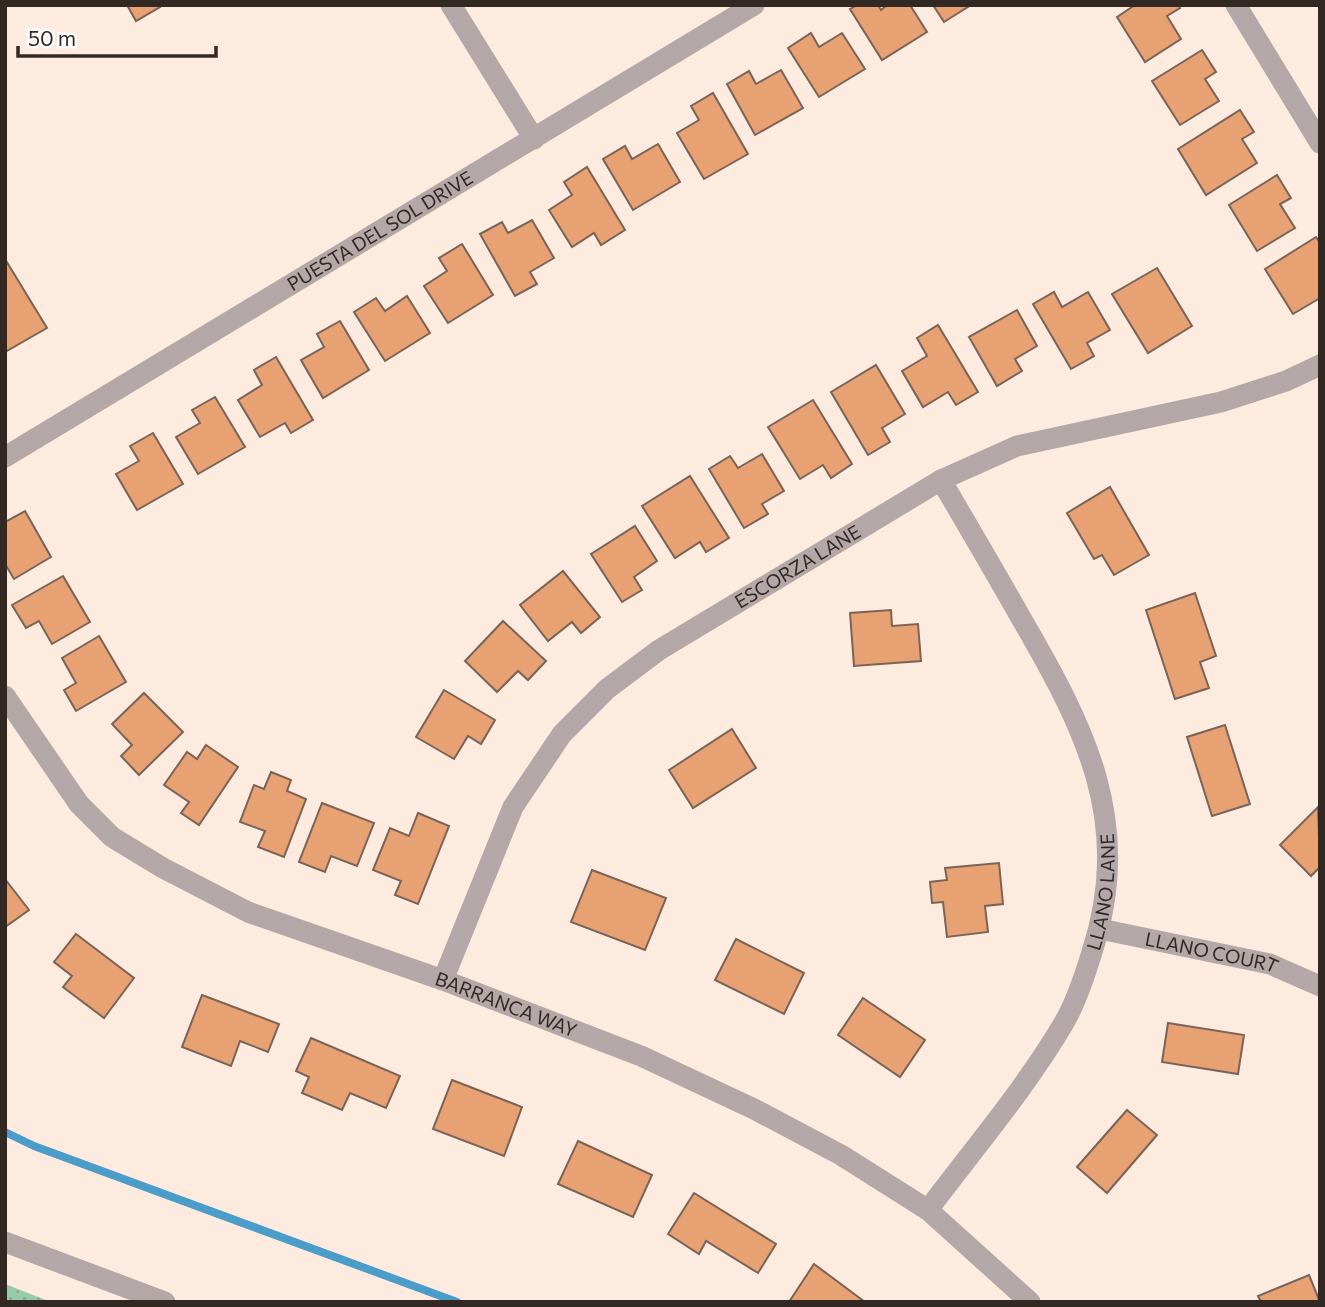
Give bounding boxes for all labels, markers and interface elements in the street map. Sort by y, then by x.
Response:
scale bar [18,14,215,58]
text: 50 m [28,25,76,50]
street label: PUESTA DEL SOL DRIVE [283,165,477,295]
street label: ESCORZA LANE [730,519,864,613]
street label: LLANO LANE [1081,833,1119,953]
street label: LLANO COURT [1143,927,1282,977]
street label: BARRANCA WAY [432,966,580,1041]

